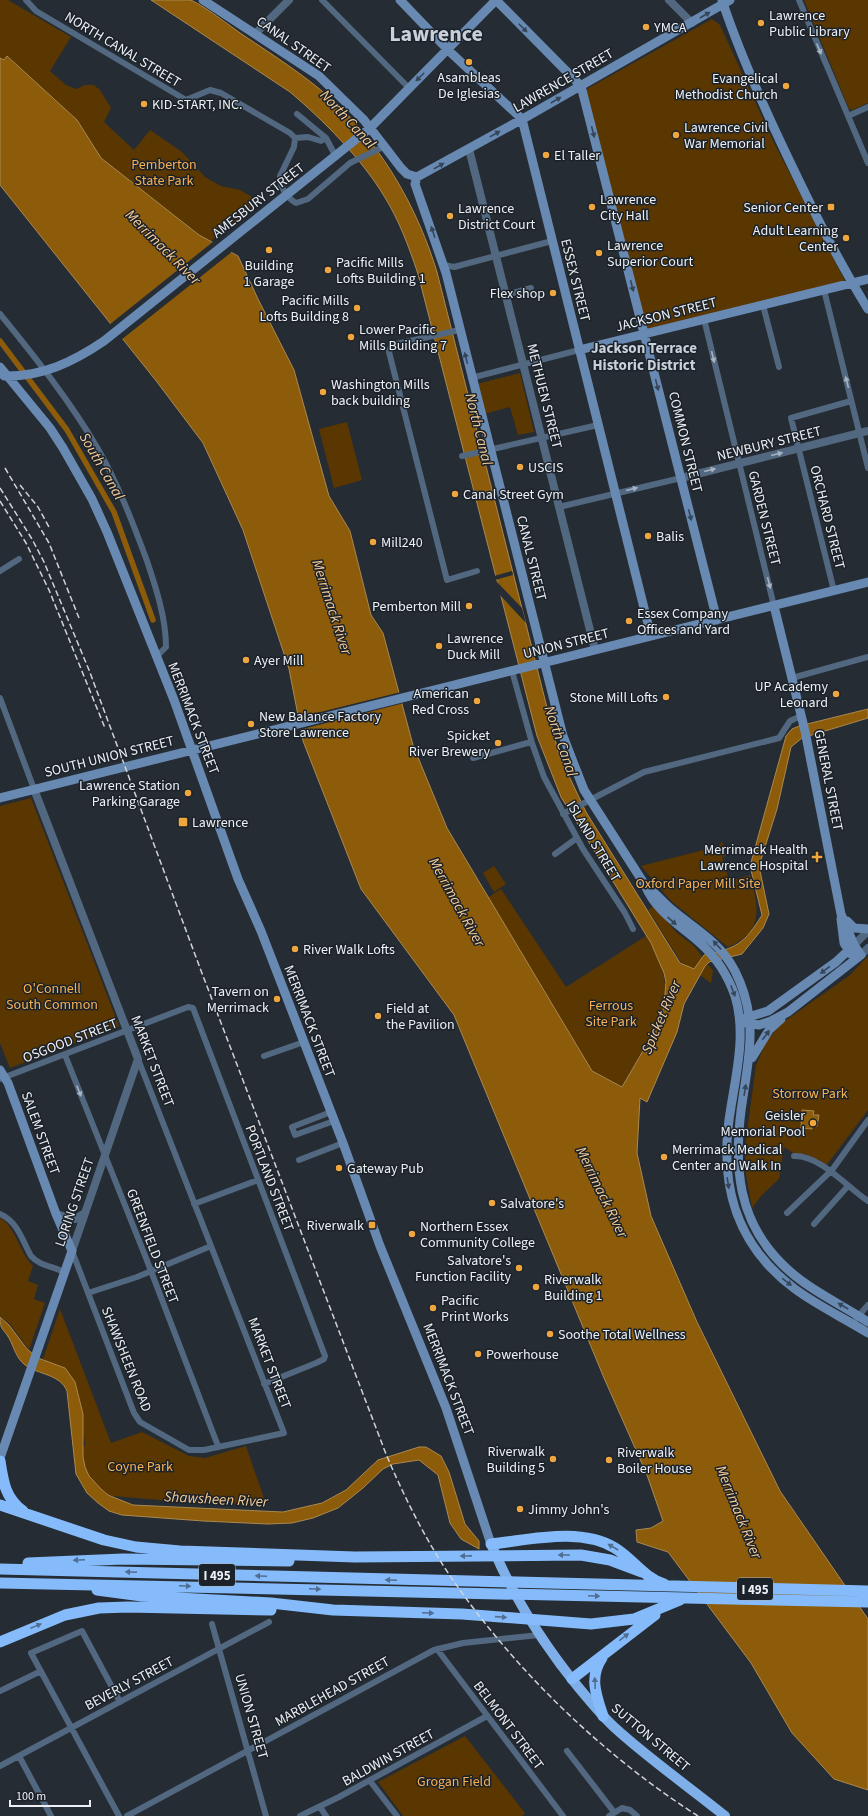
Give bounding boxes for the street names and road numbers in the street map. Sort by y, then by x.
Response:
street label: NORTH CANAL STREET [61,7,185,93]
street label: CANAL STREET [252,12,335,78]
street label: LAWRENCE STREET [510,44,618,118]
street label: AMESBURY STREET [208,158,309,243]
street label: ESSEX STREET [555,237,595,324]
street label: JACKSON STREET [614,293,719,337]
street label: METHUEN STREET [521,342,567,451]
street label: COMMON STREET [663,390,707,495]
street label: NEWBURY STREET [715,421,824,467]
street label: ORCHARD STREET [804,463,850,572]
street label: GARDEN STREET [743,469,786,568]
street label: CANAL STREET [511,514,551,603]
street label: UNION STREET [521,624,612,664]
street label: MERRIMACK STREET [162,659,224,778]
street label: GENERAL STREET [808,728,848,833]
street label: SOUTH UNION STREET [42,731,177,783]
street label: ISLAND STREET [561,797,625,886]
street label: MERRIMACK STREET [278,962,340,1081]
street label: OSGOOD STREET [20,1013,121,1068]
street label: MARKET STREET [125,1013,179,1110]
street label: SALEM STREET [16,1089,65,1178]
street label: PORTLAND STREET [240,1122,299,1235]
street label: LORING STREET [50,1155,100,1249]
street label: GREENFIELD STREET [121,1186,183,1307]
street label: SHAWSHEEN ROAD [96,1304,156,1415]
street label: MARKET STREET [242,1315,296,1412]
street label: MERRIMACK STREET [417,1320,479,1439]
road number: I 495 [199,1564,235,1586]
road number: I 495 [737,1578,773,1600]
street label: BEVERLY STREET [81,1652,178,1716]
street label: MARBLEHEAD STREET [271,1652,394,1732]
street label: UNION STREET [229,1671,273,1762]
street label: BELMONT STREET [468,1677,548,1774]
street label: SUTTON STREET [607,1699,694,1777]
street label: BALDWIN STREET [339,1724,439,1792]

